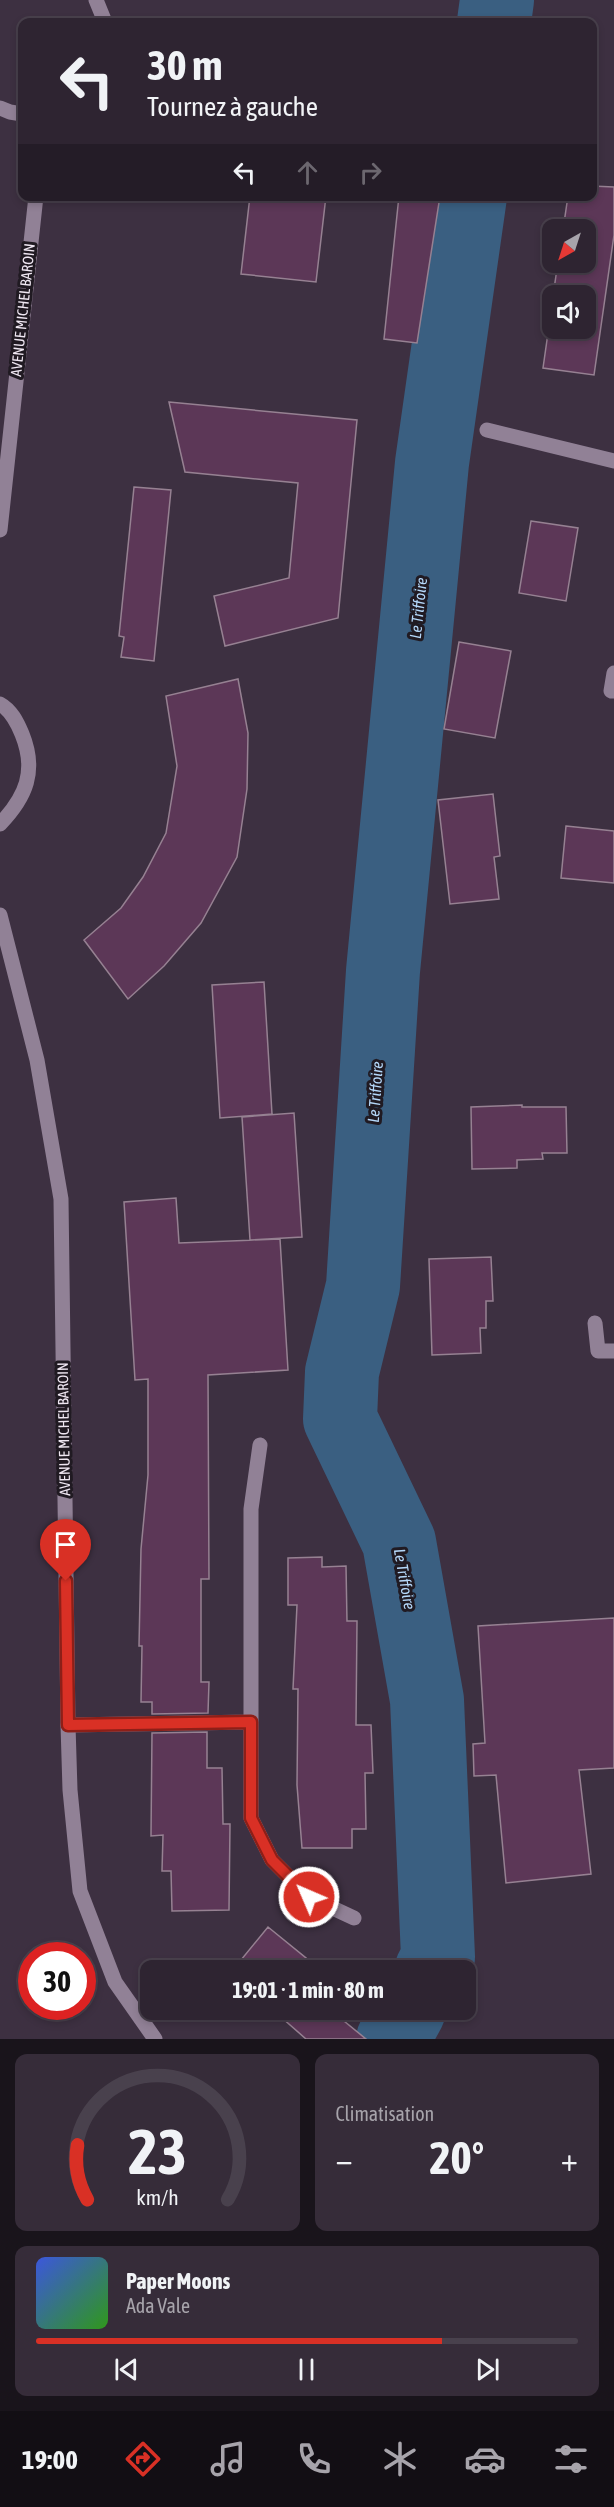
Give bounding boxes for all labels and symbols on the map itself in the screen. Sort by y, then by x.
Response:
north arrow [542,219,596,273]
street label: AVENUE MICHEL BAROIN [7,243,38,377]
water label: Le Triffoire [406,576,430,640]
water label: Le Triffoire [364,1061,386,1123]
street label: AVENUE MICHEL BAROIN [54,1362,73,1496]
pin [40,1519,91,1581]
water label: Le Triffoire [391,1547,419,1611]
position arrow [277,1865,341,1929]
speed limit sign: 30 [18,1942,96,2020]

